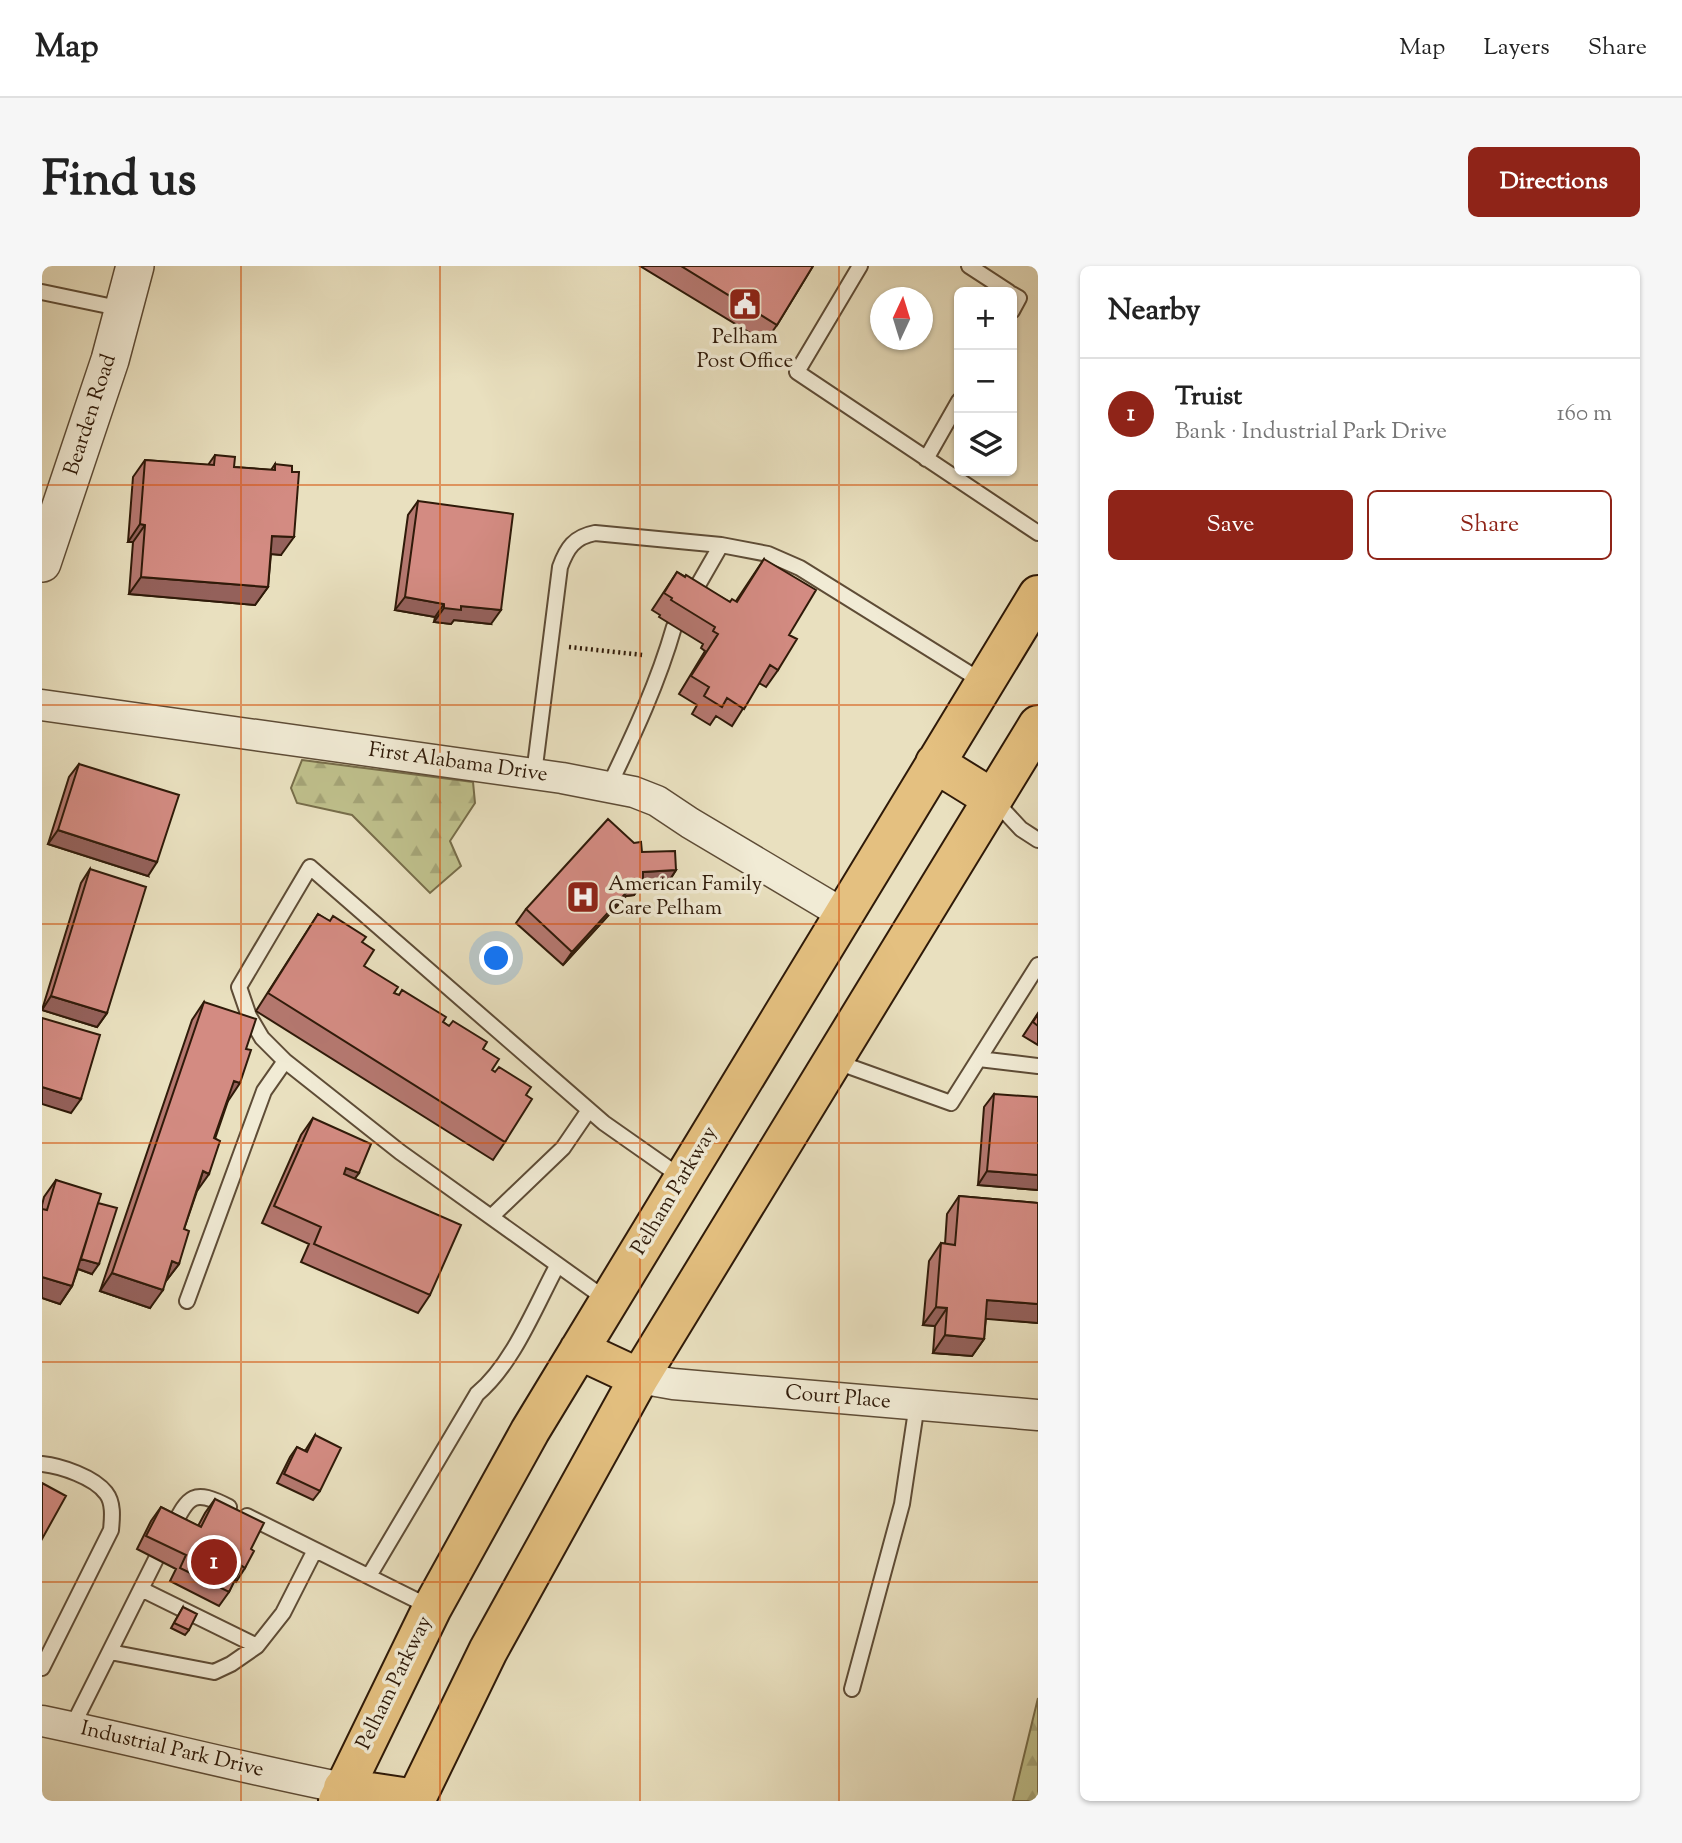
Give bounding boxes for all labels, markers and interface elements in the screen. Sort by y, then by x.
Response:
text: Map [35,24,99,72]
text: Map [1399,31,1445,65]
text: Layers [1483,31,1550,65]
text: Share [1588,31,1647,65]
text: Find us [42,147,196,217]
button: Directions [1468,147,1640,217]
public building icon: Pelham Post Office [726,285,764,323]
north arrow [870,287,933,350]
map controls [954,287,1017,476]
button: + [954,287,1017,350]
text: Nearby [1108,290,1200,333]
place label: Pelham Post Office [697,323,793,377]
street label: Bearden Road [57,350,125,479]
button: − [954,350,1017,413]
text: Truist [1175,379,1242,416]
text: 1 [1127,398,1135,431]
text: 160 m [1557,398,1612,431]
button: layers [954,413,1017,476]
text: Bank · Industrial Park Drive [1175,416,1447,449]
button: Save [1108,490,1353,560]
button: Share [1367,490,1612,560]
street label: First Alabama Drive [367,736,549,790]
place label: American Family Care Pelham [608,870,763,924]
hospital icon: American Family Care Pelham [564,878,602,916]
your location [479,941,513,975]
street label: Pelham Parkway [625,1120,726,1261]
street label: Court Place [784,1378,892,1418]
pin: 1 [191,1536,237,1588]
street label: Pelham Parkway [350,1610,441,1755]
street label: Industrial Park Drive [77,1714,267,1786]

